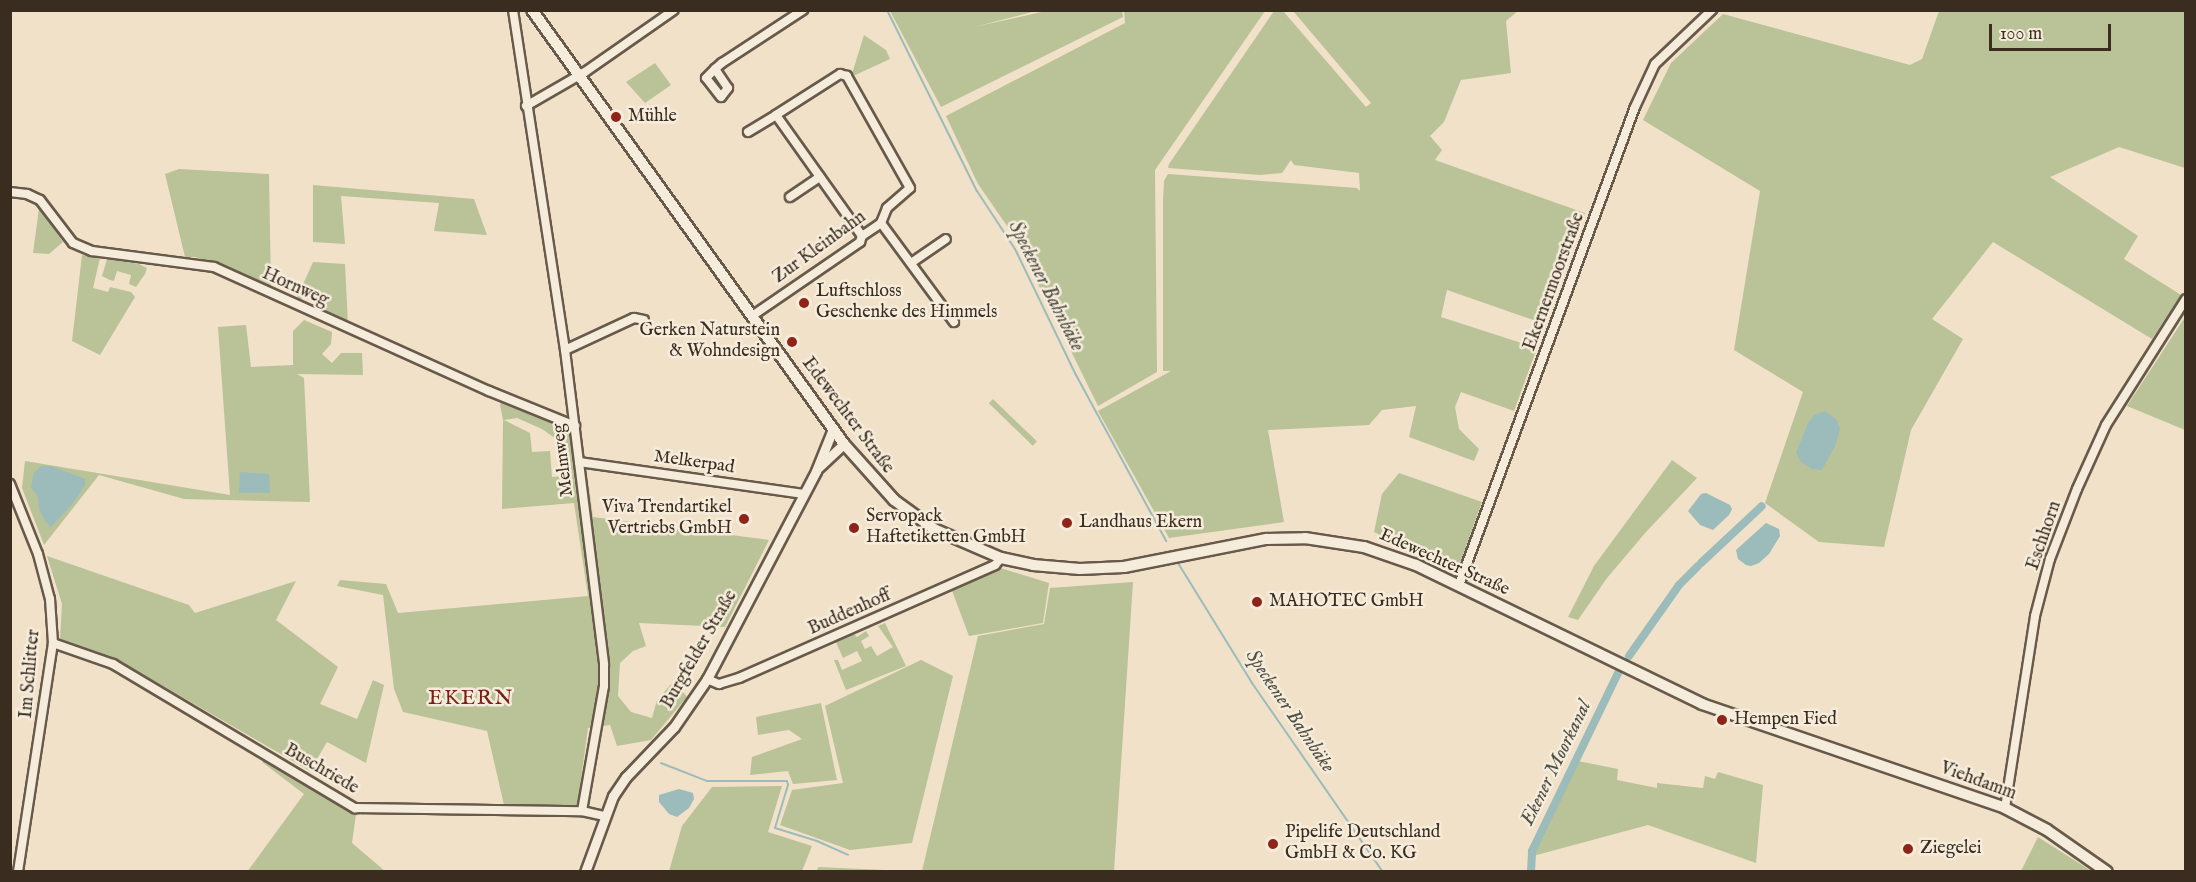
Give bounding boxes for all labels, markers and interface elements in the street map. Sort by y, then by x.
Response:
scale bar [1992,12,2114,50]
text: 100 m [2000,23,2042,46]
place label: Mühle [628,106,677,128]
marker: Mühle [609,110,623,124]
street label: Zur Kleinbahn [769,207,871,289]
street label: Ekernermoorstraße [1520,210,1590,354]
water label: Speckener Bahnbäke [1003,217,1089,355]
street label: Hornweg [258,264,332,312]
place label: Luftschloss Geschenke des Himmels [816,282,997,324]
marker: Luftschloss Geschenke des Himmels [797,296,811,310]
place label: Gerken Naturstein & Wohndesign [639,321,780,364]
marker: Gerken Naturstein & Wohndesign [785,335,799,349]
street label: Edewechter Straße [796,354,898,478]
street label: Melmweg [549,422,579,498]
street label: Melkerpad [652,447,736,479]
place label: Viva Trendartikel Vertriebs GmbH [602,498,732,540]
street label: Eschhorn [2023,499,2067,573]
place label: Servopack Haftetiketten GmbH [866,507,1026,550]
marker: Viva Trendartikel Vertriebs GmbH [737,512,751,526]
place label: Landhaus Ekern [1079,512,1202,534]
marker: Landhaus Ekern [1060,516,1074,530]
marker: Servopack Haftetiketten GmbH [847,521,861,535]
street label: Edewechter Straße [1376,525,1512,601]
street label: Buddenhoff [805,585,895,641]
street label: Burgfelder Straße [657,587,743,713]
place label: MAHOTEC GmbH [1269,591,1424,613]
marker: MAHOTEC GmbH [1250,595,1264,609]
street label: Im Schlitter [16,629,46,719]
water label: Speckener Bahnbäke [1240,645,1340,777]
district label: EKERN [428,686,514,712]
water label: Ekener Moorkanal [1515,697,1597,829]
place label: Hempen Fied [1734,709,1837,731]
marker: Hempen Fied [1715,713,1729,727]
street label: Buschriede [280,740,362,800]
street label: Viehdamm [1937,758,2019,806]
place label: Pipelife Deutschland GmbH & Co. KG [1285,823,1440,866]
marker: Pipelife Deutschland GmbH & Co. KG [1266,837,1280,851]
place label: Ziegelei [1920,838,1982,860]
marker: Ziegelei [1901,842,1915,856]

